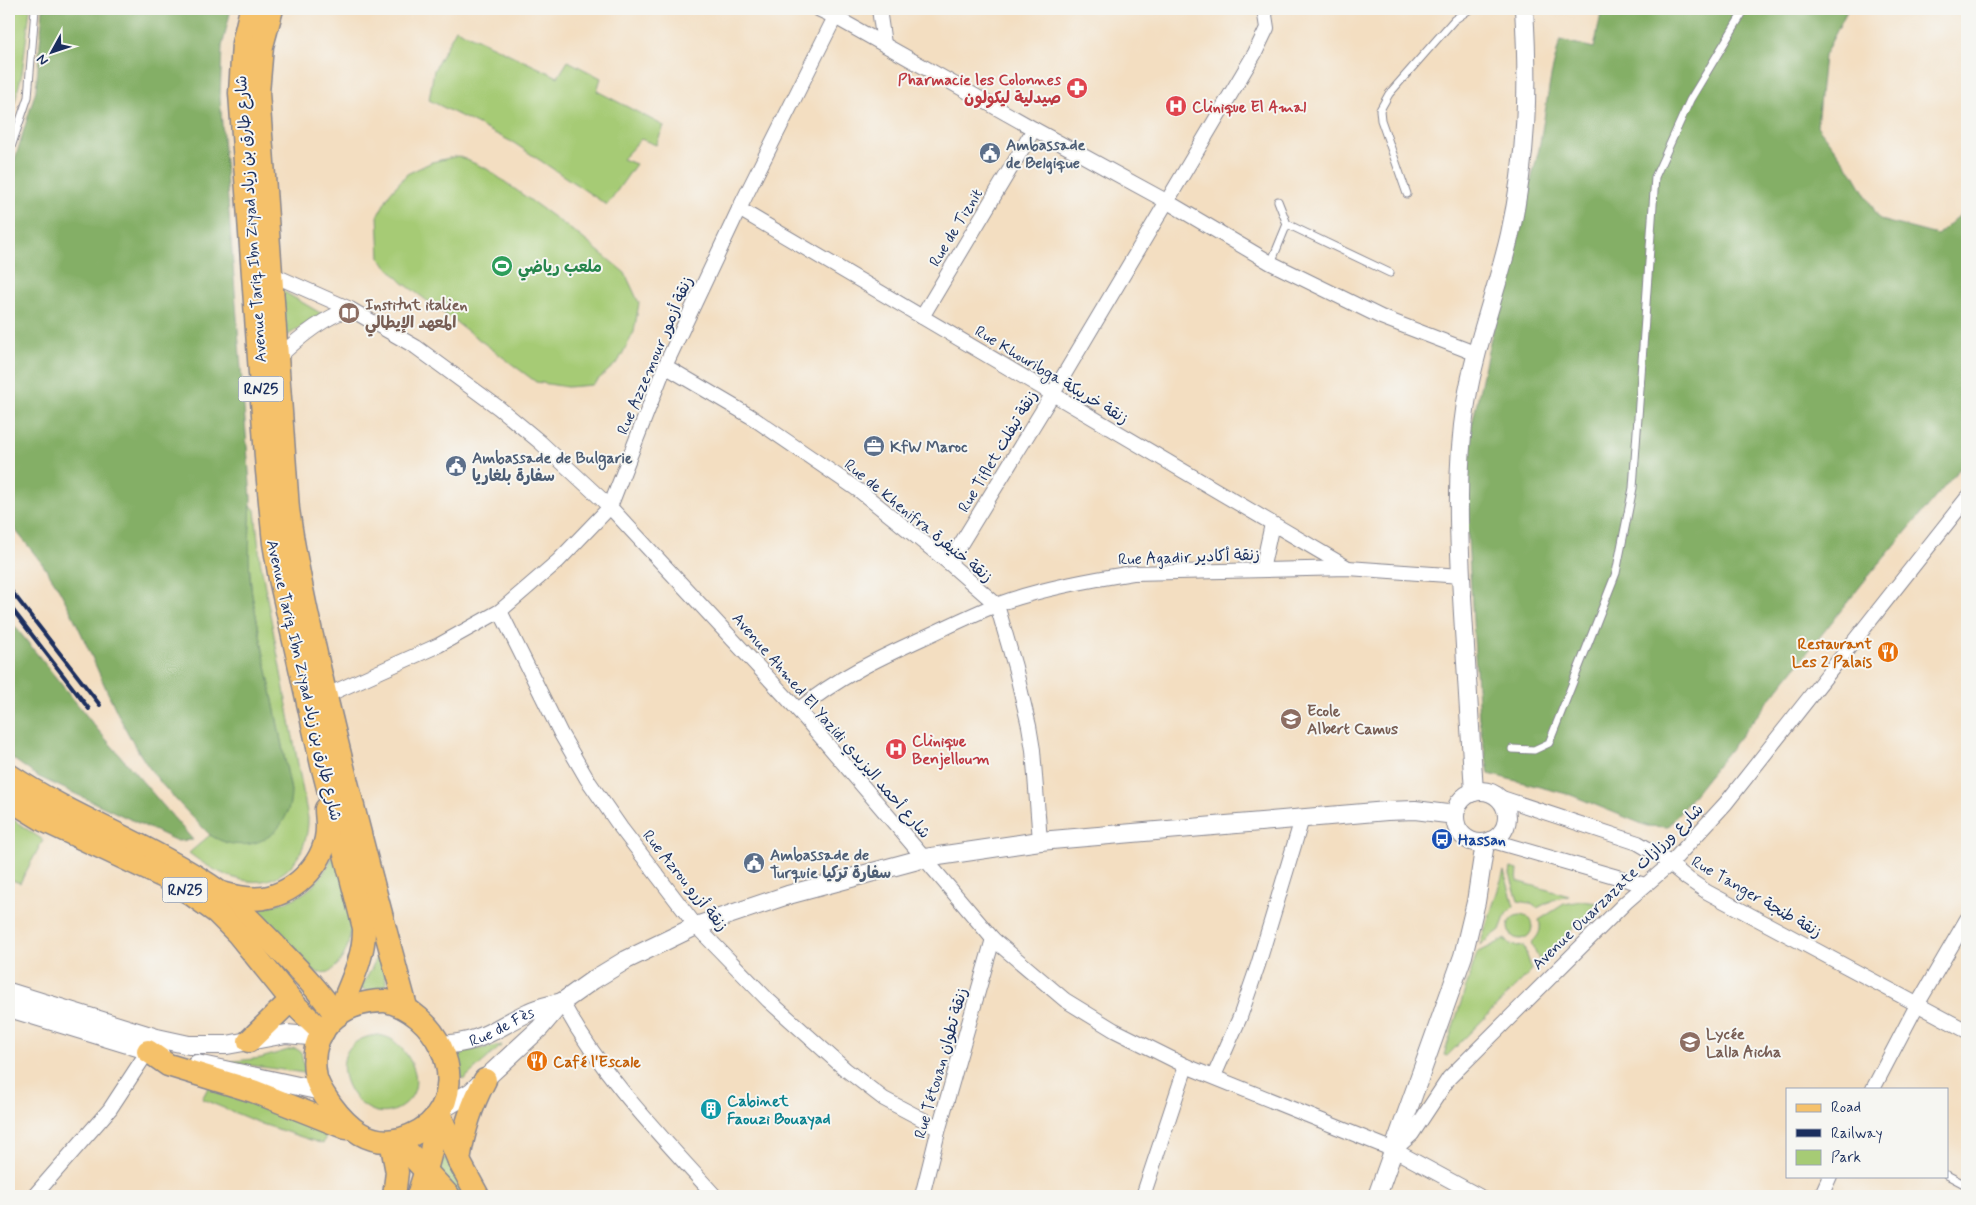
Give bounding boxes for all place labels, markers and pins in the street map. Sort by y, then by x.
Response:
place label: Pharmacie les Colonnes صيدلية ليكولون [898,70,1062,109]
pharmacy icon: Pharmacie les Colonnes صيدلية ليكولون [1065,76,1089,100]
hospital icon: Clinique El Amal [1164,94,1188,118]
place label: Clinique El Amal [1192,97,1306,118]
place label: Ambassade de Belgique [1006,135,1085,175]
public building icon: Ambassade de Belgique [978,141,1002,165]
sports icon: ملعب رياضي [490,254,514,278]
place label: ملعب رياضي [518,257,602,281]
place label: Institut italien المعهد الإيطالي [365,295,468,337]
library icon: Institut italien المعهد الإيطالي [337,301,361,325]
office icon: KfW Maroc [862,434,886,458]
place label: KfW Maroc [890,437,968,458]
place label: Ambassade de Bulgarie سفارة بلغاريا [472,448,633,487]
public building icon: Ambassade de Bulgarie سفارة بلغاريا [444,454,468,478]
place label: Restaurant Les 2 Palais [1792,634,1873,673]
restaurant icon: Restaurant Les 2 Palais [1876,640,1900,664]
place label: Ecole Albert Camus [1307,701,1398,740]
school or university icon: Ecole Albert Camus [1279,707,1303,731]
place label: Clinique Benjelloum [912,731,990,770]
hospital icon: Clinique Benjelloum [884,737,908,761]
bus stop icon: Hassan [1430,827,1454,851]
place label: Hassan [1458,830,1506,851]
place label: Ambassade de Turquie سفارة تركيا [770,845,891,884]
public building icon: Ambassade de Turquie سفارة تركيا [742,851,766,875]
place label: Lycée Lalla Aicha [1706,1024,1781,1063]
school or university icon: Lycée Lalla Aicha [1678,1030,1702,1054]
restaurant icon: Café l'Escale [525,1049,549,1073]
place label: Café l'Escale [553,1052,641,1073]
place label: Cabinet Faouzi Bouayad [727,1091,831,1130]
building icon: Cabinet Faouzi Bouayad [699,1097,723,1121]

